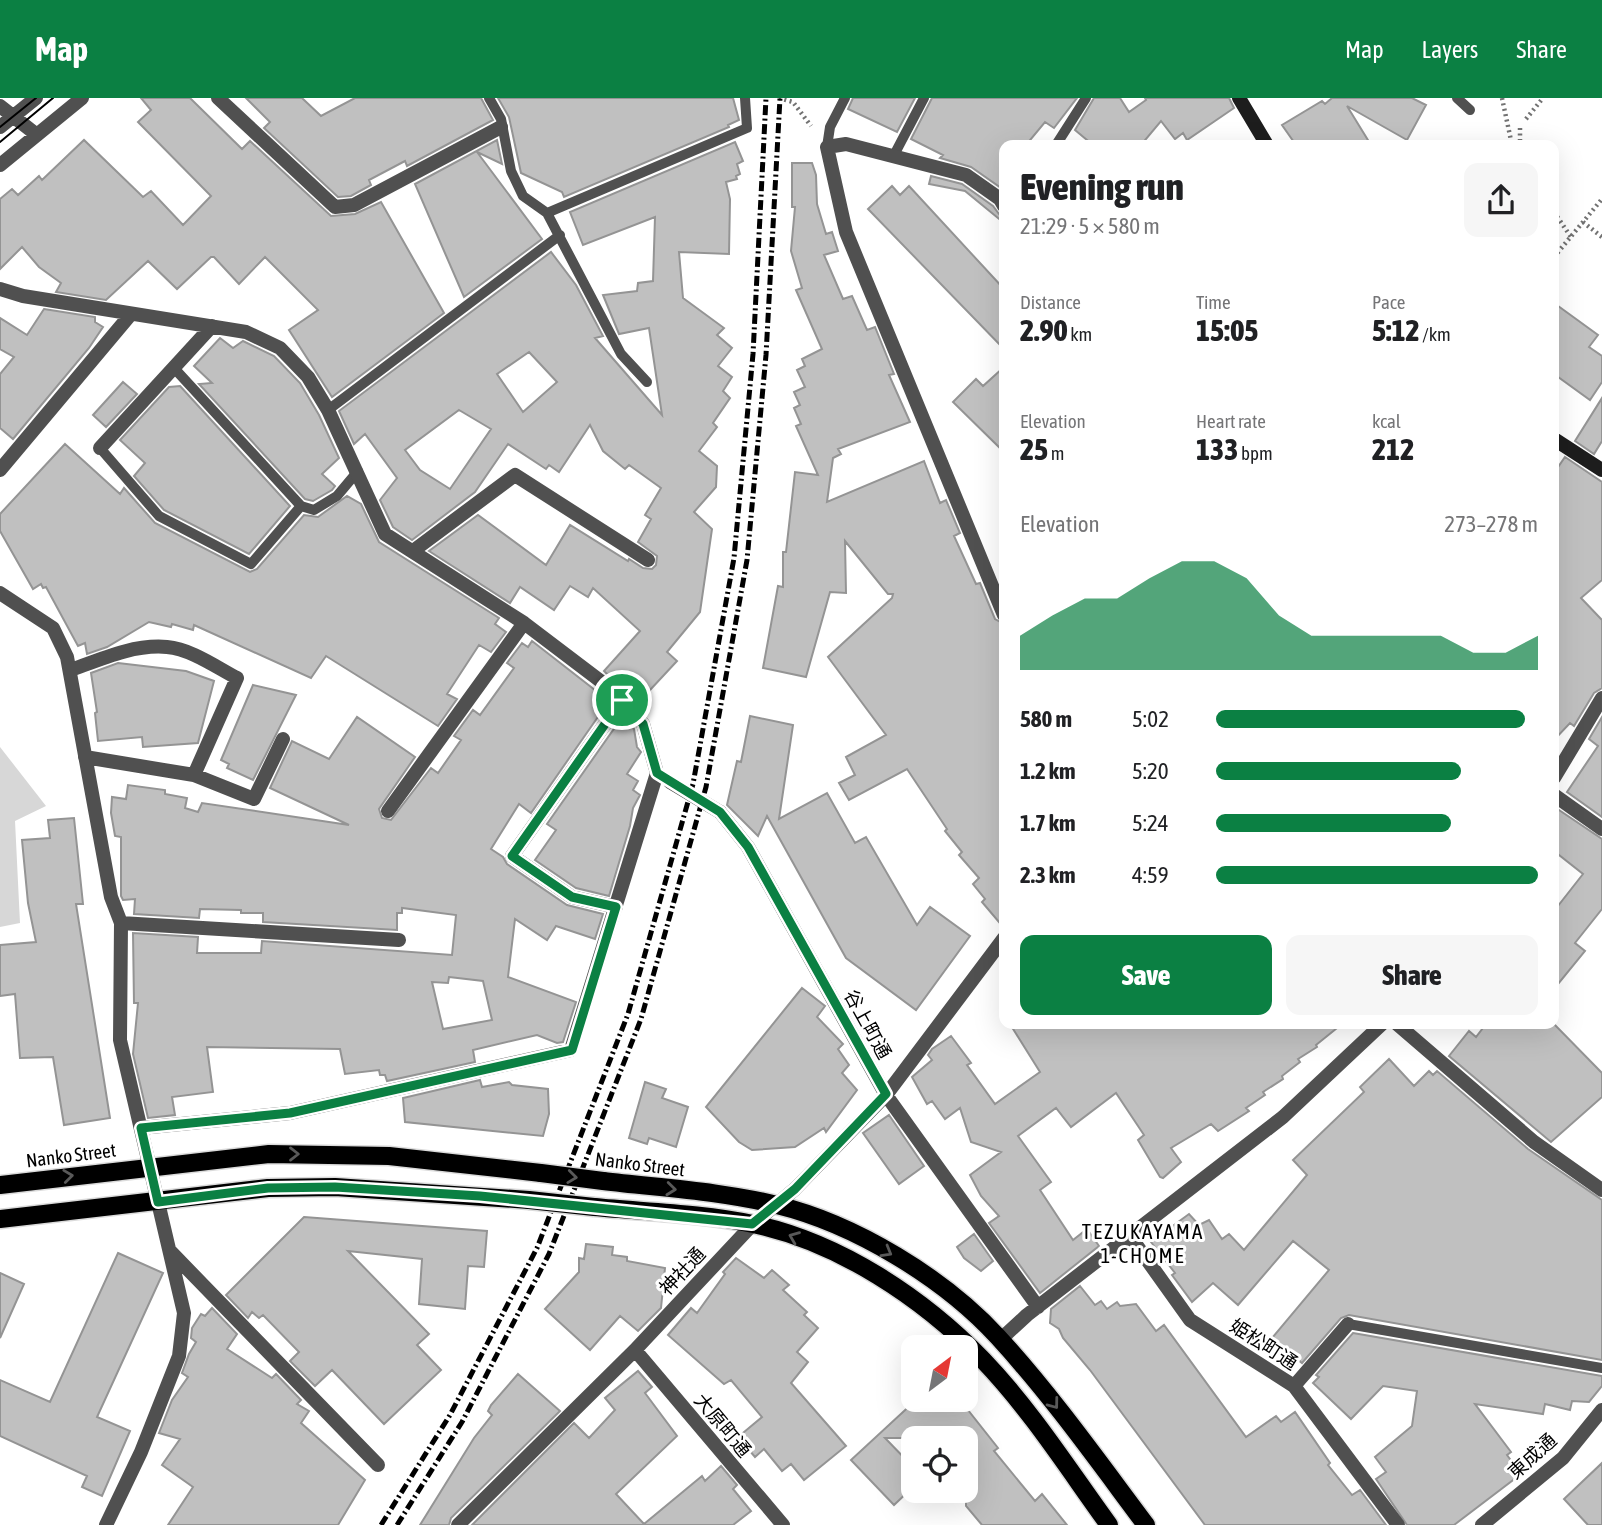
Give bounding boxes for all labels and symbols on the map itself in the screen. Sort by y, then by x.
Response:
pin [592,670,652,730]
street label: 谷上町通 [840,985,896,1063]
street label: Nanko Street [25,1139,117,1171]
one-way arrow [289,1146,300,1162]
street label: Nanko Street [594,1148,686,1180]
one-way arrow [62,1169,74,1184]
one-way arrow [566,1170,578,1185]
one-way arrow [666,1181,677,1196]
district label: TEZUKAYAMA 1-CHOME [1082,1219,1204,1267]
one-way arrow [788,1231,800,1245]
street label: 神社通 [655,1243,709,1299]
one-way arrow [880,1244,893,1257]
street label: 姫松町通 [1226,1314,1302,1374]
north arrow [901,1335,978,1412]
street label: 大原町通 [690,1389,756,1461]
one-way arrow [1046,1396,1059,1409]
street label: 東成通 [1503,1429,1561,1483]

